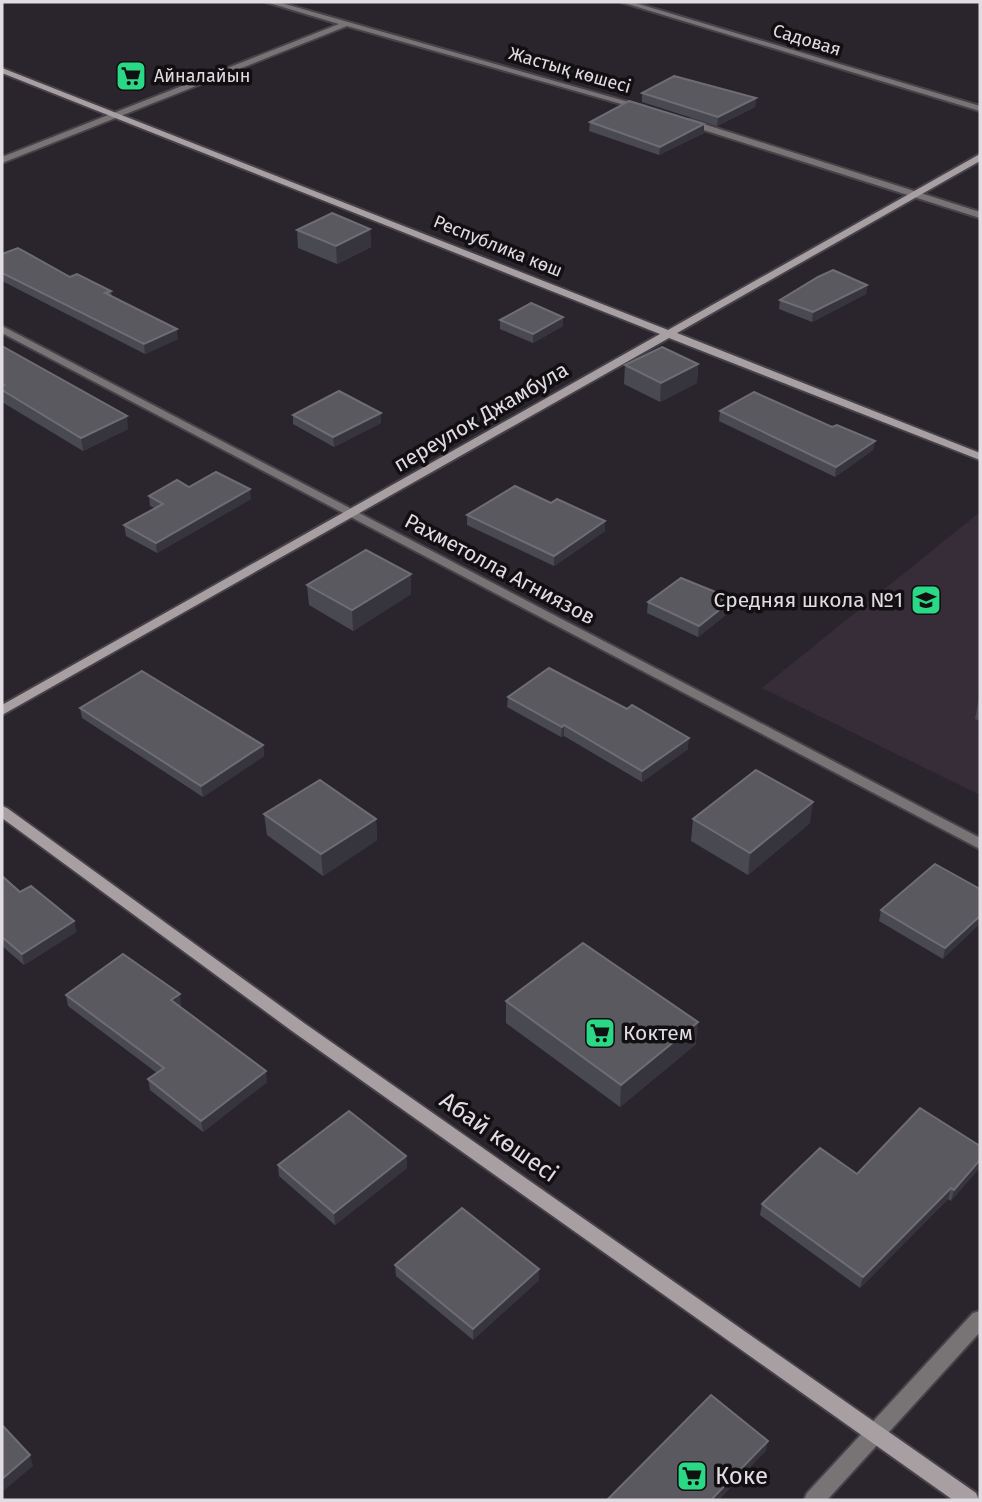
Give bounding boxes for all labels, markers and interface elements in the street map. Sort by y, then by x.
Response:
street label: Садовая [770,19,844,61]
street label: Жастық көшесі [506,42,634,98]
supermarket icon: Айналайын [114,59,148,93]
place label: Айналайын [154,65,250,87]
street label: Республика көш [430,210,566,282]
street label: переулок Джамбула [389,356,573,478]
street label: Рахметолла Агниязов [400,508,600,630]
school or university icon: Средняя школа №1 [909,583,943,617]
place label: Средняя школа №1 [713,587,903,613]
supermarket icon: Коктем [583,1016,617,1050]
place label: Коктем [623,1020,693,1046]
street label: Абай көшесі [434,1086,564,1188]
supermarket icon: Коке [675,1459,709,1493]
place label: Коке [715,1462,768,1490]

